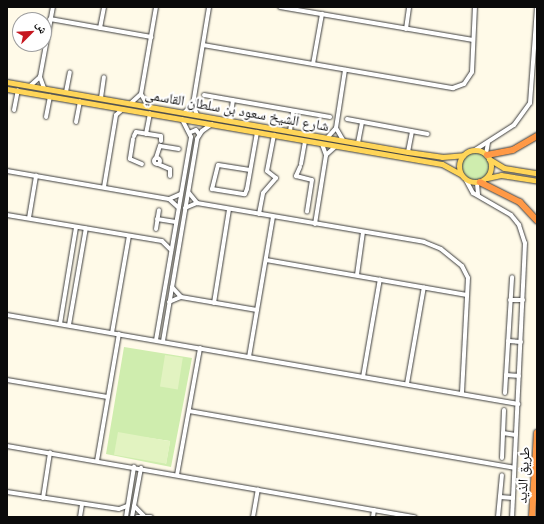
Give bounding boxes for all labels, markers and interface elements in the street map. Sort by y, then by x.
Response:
north arrow [12,12,52,52]
text: ش [33,19,52,36]
street label: شارع الشيخ سعود بن سلطان القاسمي [144,86,330,134]
street label: طريق الذيد [513,446,533,504]

